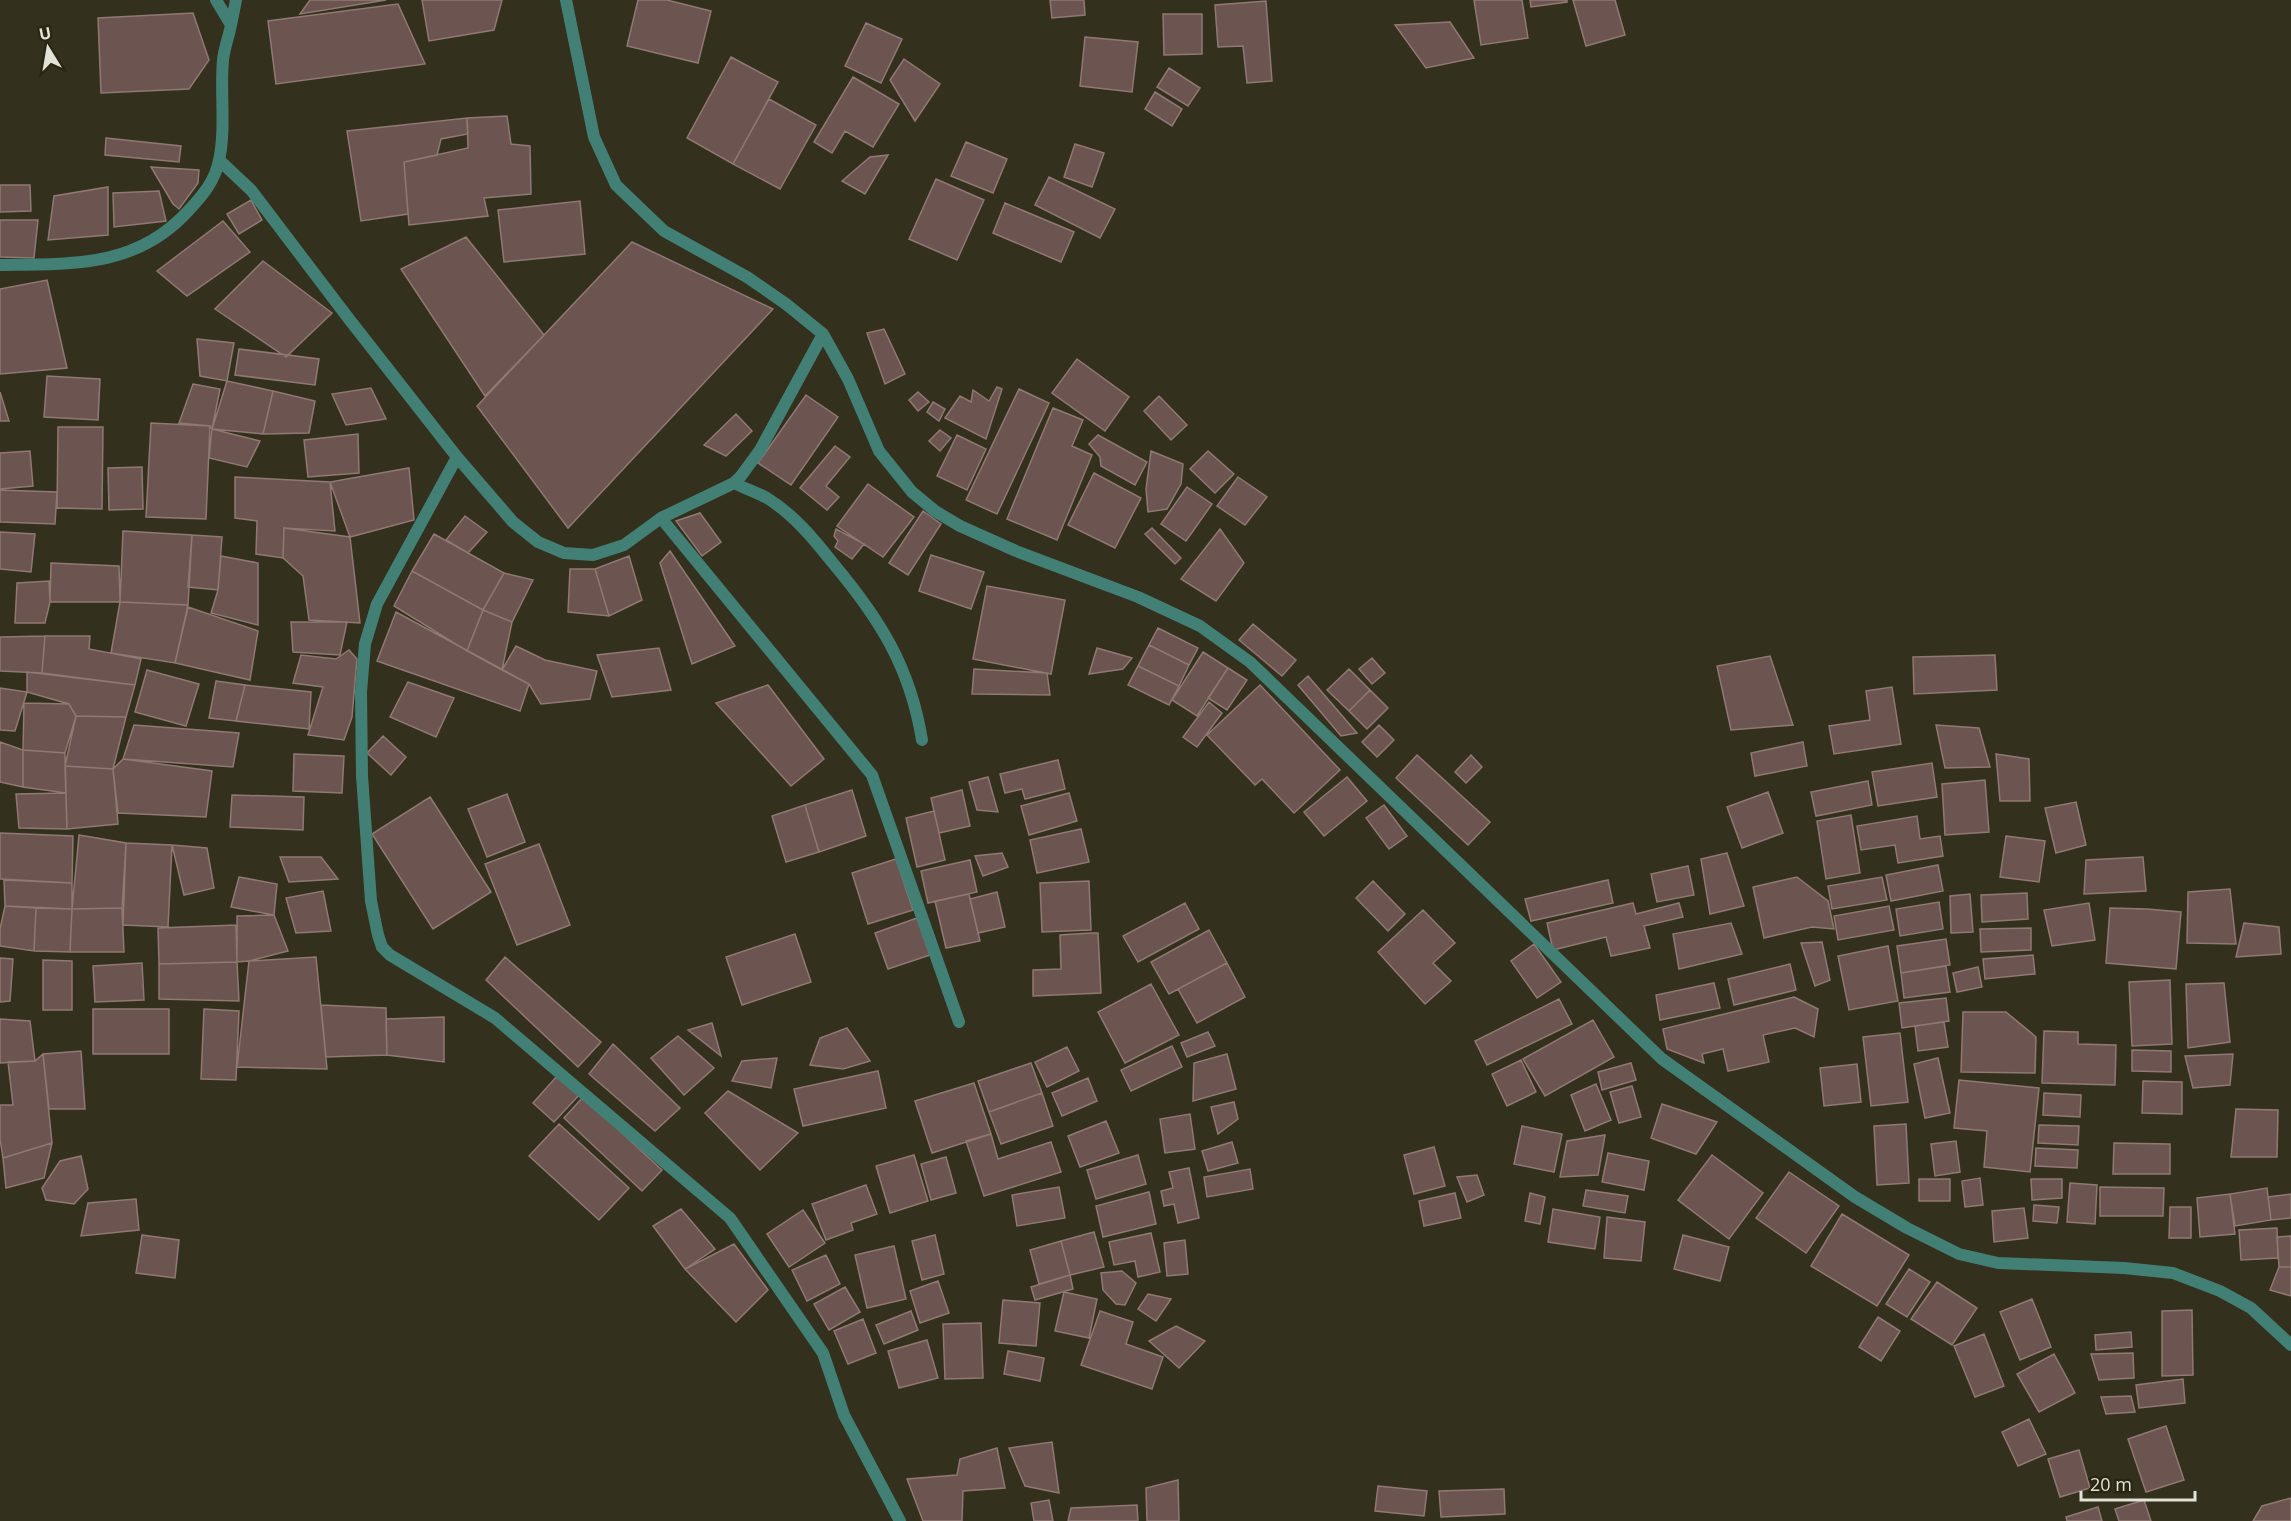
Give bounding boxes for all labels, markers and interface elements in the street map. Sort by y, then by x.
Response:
north arrow [18,18,78,78]
text: U [37,21,53,45]
scale bar [2081,1464,2195,1502]
text: 20 m [2090,1472,2132,1496]

